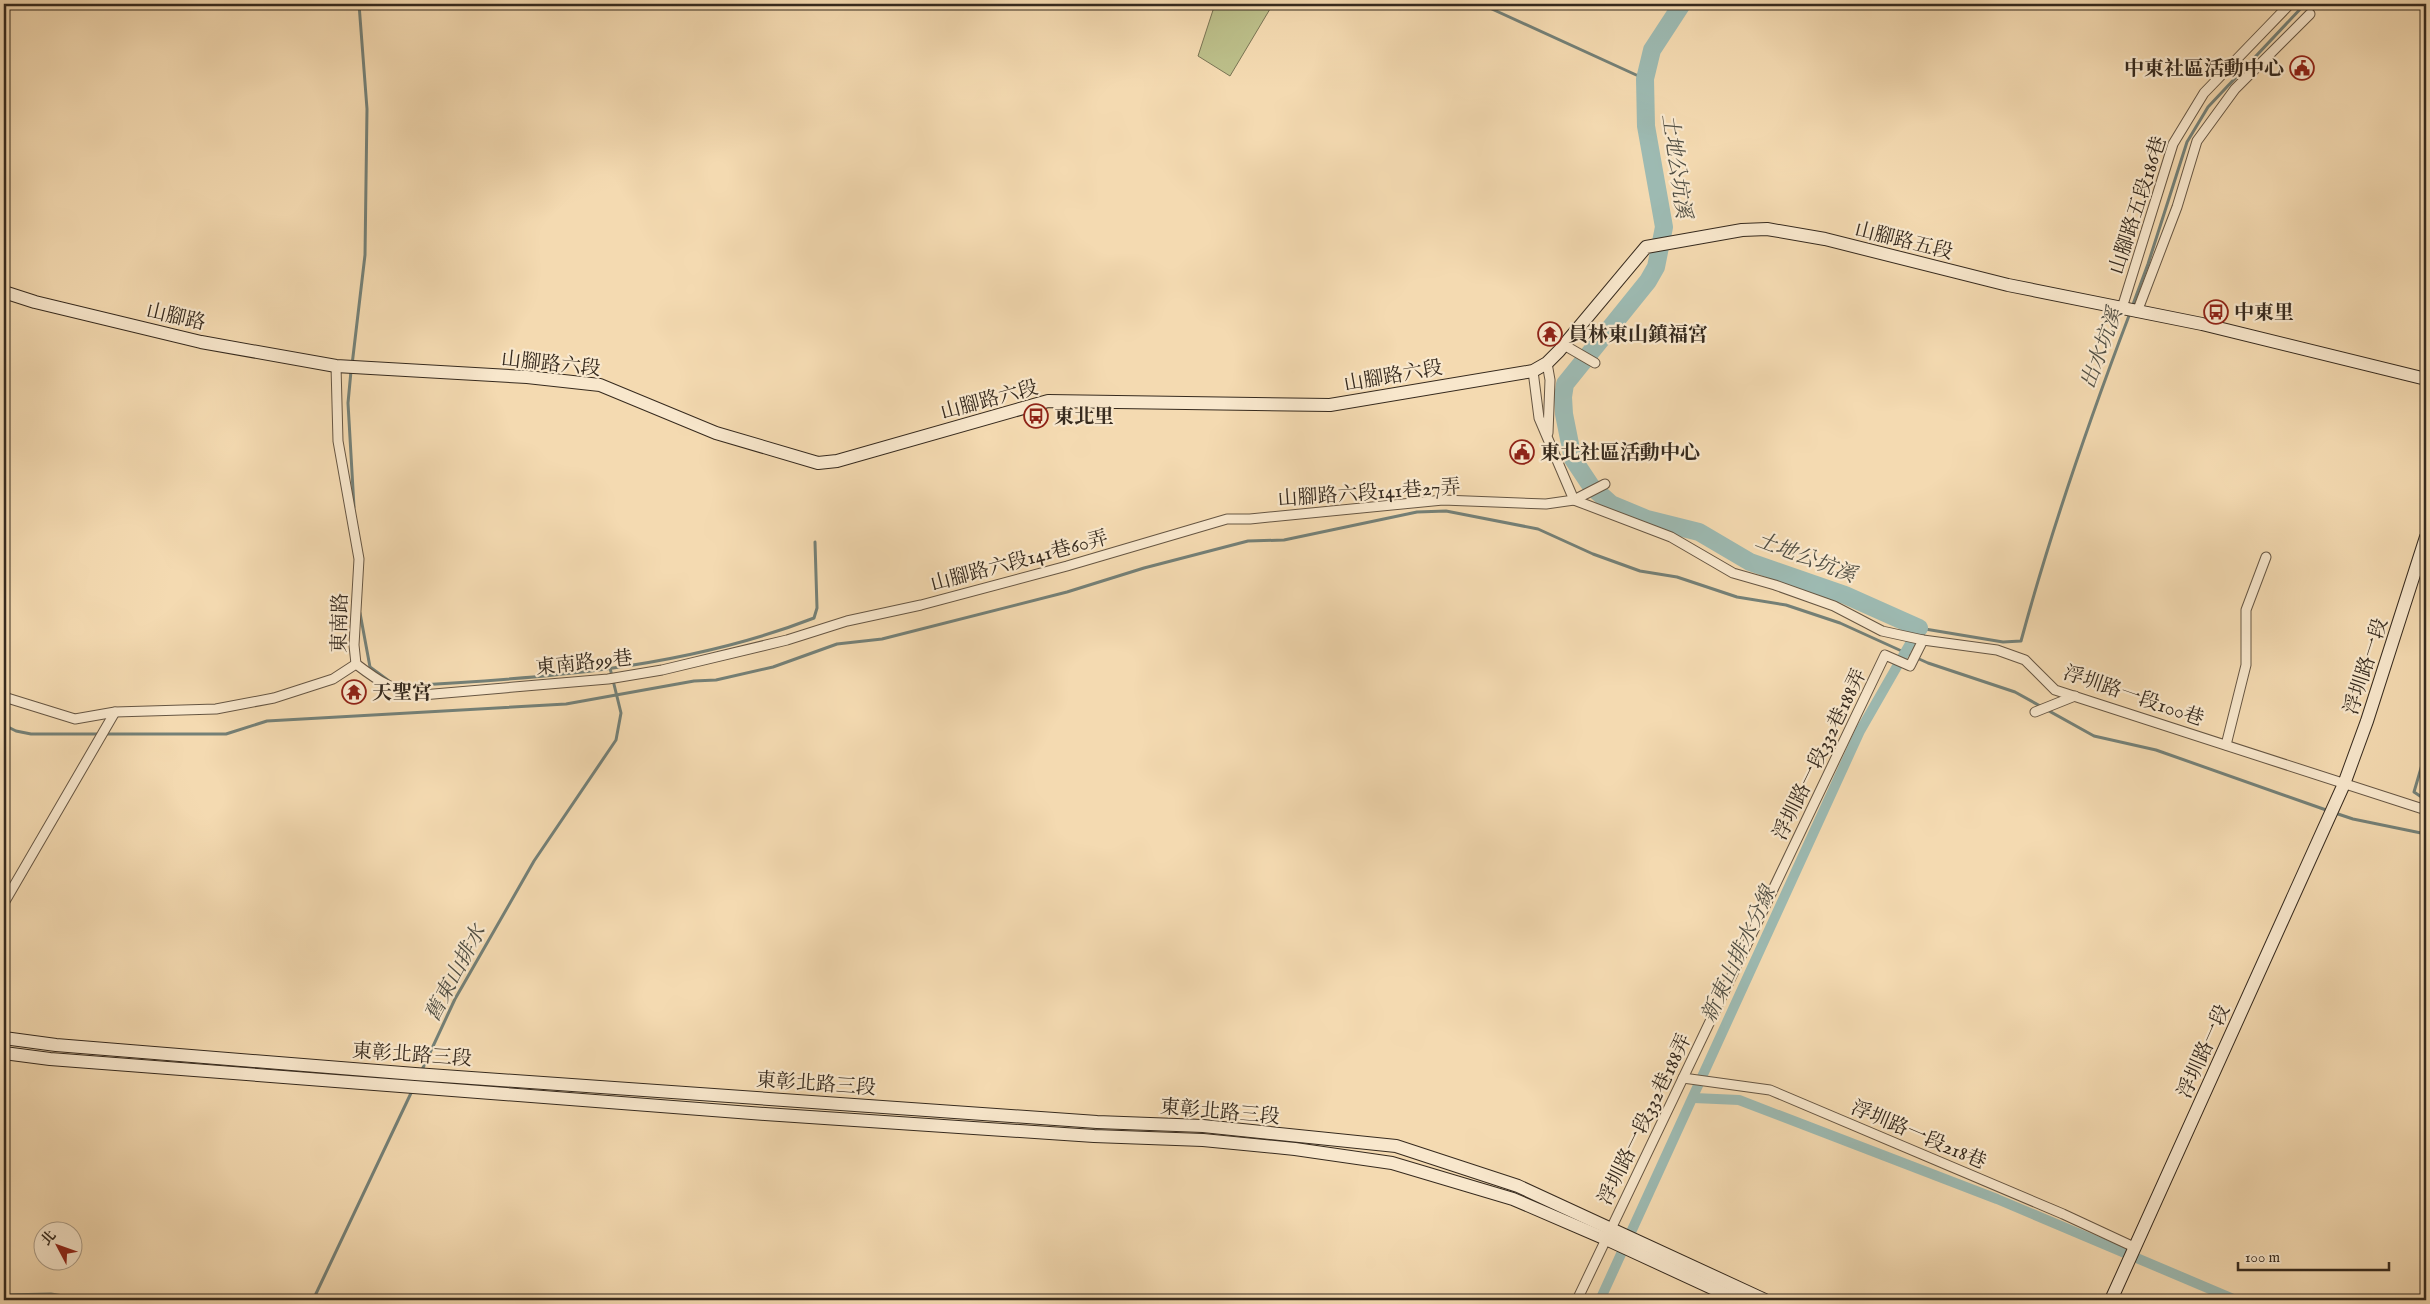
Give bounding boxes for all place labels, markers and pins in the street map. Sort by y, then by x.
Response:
public building icon: 中東社區活動中心 [2289,55,2315,81]
place label: 中東社區活動中心 [2124,57,2284,82]
bus stop icon: 中東里 [2203,299,2229,325]
place label: 中東里 [2234,301,2294,326]
temple icon: 員林東山鎮福宮 [1537,321,1563,347]
place label: 員林東山鎮福宮 [1568,323,1708,348]
bus stop icon: 東北里 [1023,403,1049,429]
place label: 東北里 [1054,405,1114,430]
public building icon: 東北社區活動中心 [1509,439,1535,465]
place label: 東北社區活動中心 [1540,441,1700,466]
temple icon: 天聖宮 [341,679,367,705]
place label: 天聖宮 [372,681,432,706]

